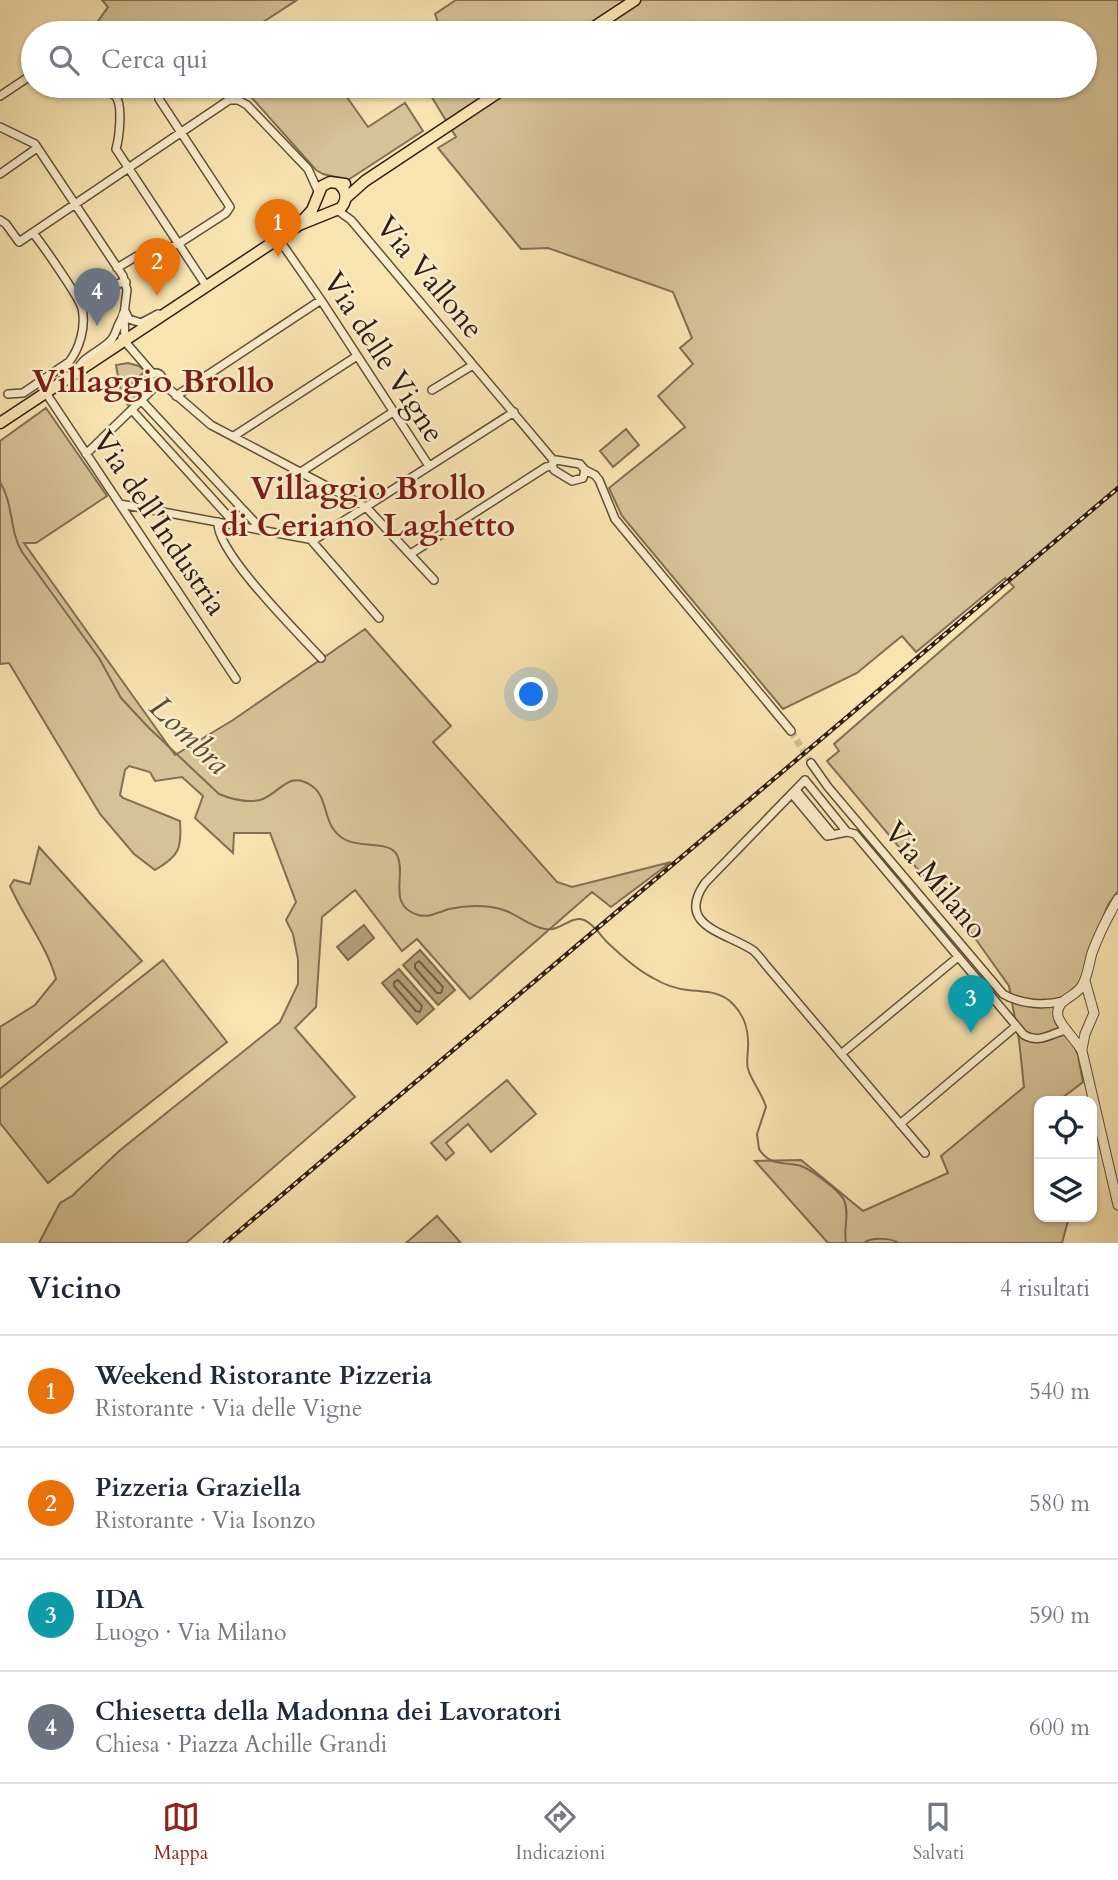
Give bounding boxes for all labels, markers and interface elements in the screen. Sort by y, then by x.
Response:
search box [21,21,1097,98]
icon: search [45,41,83,79]
text: Cerca qui [101,42,208,77]
pin: 1 [255,199,301,257]
street label: Via Vallone [366,207,493,347]
pin: 2 [134,238,180,296]
street label: Via delle Vigne [313,264,454,451]
pin: 4 [74,268,120,326]
district label: Villaggio Brollo [32,359,274,404]
street label: Via dell'Industria [83,423,237,624]
district label: Villaggio Brollo di Ceriano Laghetto [221,467,515,548]
your location [514,677,548,711]
water label: Lombra [139,686,239,785]
street label: Via Milano [874,813,997,948]
pin: 3 [948,975,994,1033]
map controls [1034,1096,1097,1222]
button: locate [1034,1096,1097,1159]
button: layers [1034,1159,1097,1222]
text: Vicino [28,1268,121,1309]
text: 4 risultati [1000,1273,1090,1304]
text: Weekend Ristorante Pizzeria [95,1358,432,1393]
text: 1 [45,1376,57,1407]
text: 540 m [1029,1376,1090,1407]
text: Ristorante · Via delle Vigne [95,1393,362,1424]
text: Pizzeria Graziella [95,1470,301,1505]
text: 2 [45,1488,57,1519]
text: 580 m [1029,1488,1090,1519]
text: Ristorante · Via Isonzo [95,1505,315,1536]
text: IDA [95,1582,144,1617]
text: 3 [45,1600,57,1631]
text: 590 m [1029,1600,1090,1631]
text: Luogo · Via Milano [95,1617,286,1648]
text: Chiesetta della Madonna dei Lavoratori [95,1694,562,1729]
text: 4 [45,1712,57,1743]
text: 600 m [1029,1712,1090,1743]
text: Chiesa · Piazza Achille Grandi [95,1729,387,1760]
tab: Mappa [154,1798,208,1866]
tab: Indicazioni [515,1798,605,1866]
tab: Salvati [913,1798,964,1866]

